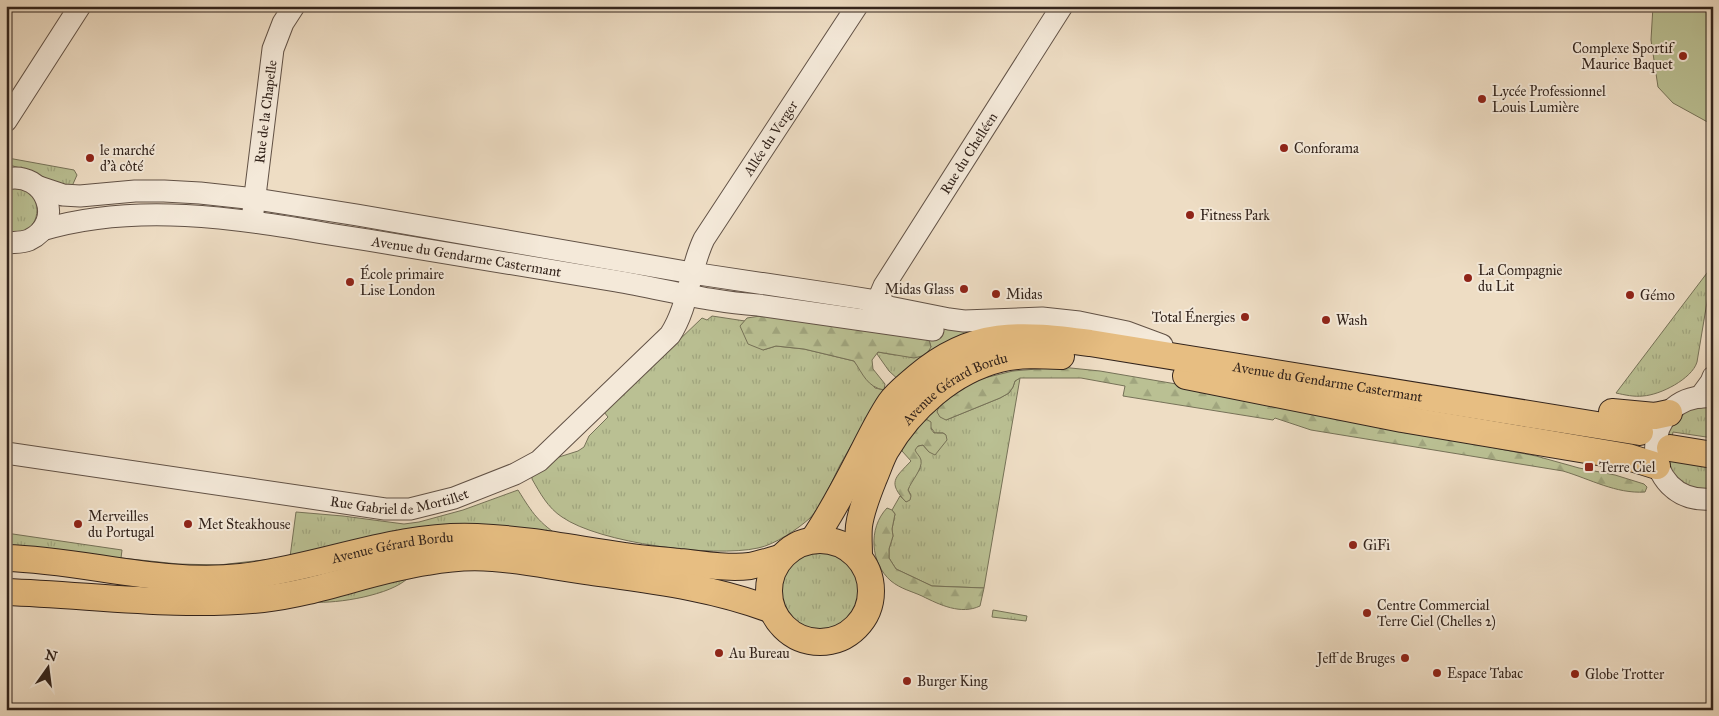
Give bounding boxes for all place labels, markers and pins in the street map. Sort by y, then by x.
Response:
place label: Complexe Sportif Maurice Baquet [1572,40,1675,74]
marker: Complexe Sportif Maurice Baquet [1677,50,1689,62]
place label: Lycée Professionnel Louis Lumière [1492,83,1606,116]
marker: Lycée Professionnel Louis Lumière [1476,93,1488,105]
place label: Conforama [1294,140,1359,157]
place label: le marché d'à côté [100,142,155,175]
marker: Conforama [1278,142,1290,154]
marker: le marché d'à côté [84,152,96,164]
place label: Fitness Park [1200,207,1270,224]
marker: Fitness Park [1184,209,1196,221]
place label: La Compagnie du Lit [1478,262,1563,295]
place label: École primaire Lise London [360,264,444,299]
marker: La Compagnie du Lit [1462,272,1474,284]
marker: École primaire Lise London [344,276,356,288]
place label: Midas Glass [885,281,954,298]
marker: Midas Glass [958,283,970,295]
place label: Midas [1006,286,1042,303]
place label: Gémo [1640,287,1675,304]
marker: Midas [990,288,1002,300]
marker: Gémo [1624,289,1636,301]
place label: Total Énergies [1152,307,1235,326]
marker: Total Énergies [1239,311,1251,323]
place label: Wash [1336,312,1368,329]
marker: Wash [1320,314,1332,326]
place label: Terre Ciel [1599,459,1656,476]
marker: Terre Ciel [1583,461,1595,473]
place label: Merveilles du Portugal [88,508,154,541]
place label: Met Steakhouse [198,516,291,533]
marker: Merveilles du Portugal [72,518,84,530]
marker: Met Steakhouse [182,518,194,530]
place label: GiFi [1363,537,1390,554]
marker: GiFi [1347,539,1359,551]
place label: Centre Commercial Terre Ciel (Chelles 2) [1377,597,1496,631]
marker: Centre Commercial Terre Ciel (Chelles 2) [1361,607,1373,619]
place label: Au Bureau [728,645,790,662]
marker: Au Bureau [713,647,725,659]
place label: Jeff de Bruges [1315,650,1395,668]
marker: Jeff de Bruges [1399,652,1411,664]
place label: Espace Tabac [1447,665,1523,682]
place label: Globe Trotter [1585,666,1665,683]
marker: Espace Tabac [1431,667,1443,679]
marker: Globe Trotter [1569,668,1581,680]
place label: Burger King [917,673,988,690]
marker: Burger King [901,675,913,687]

